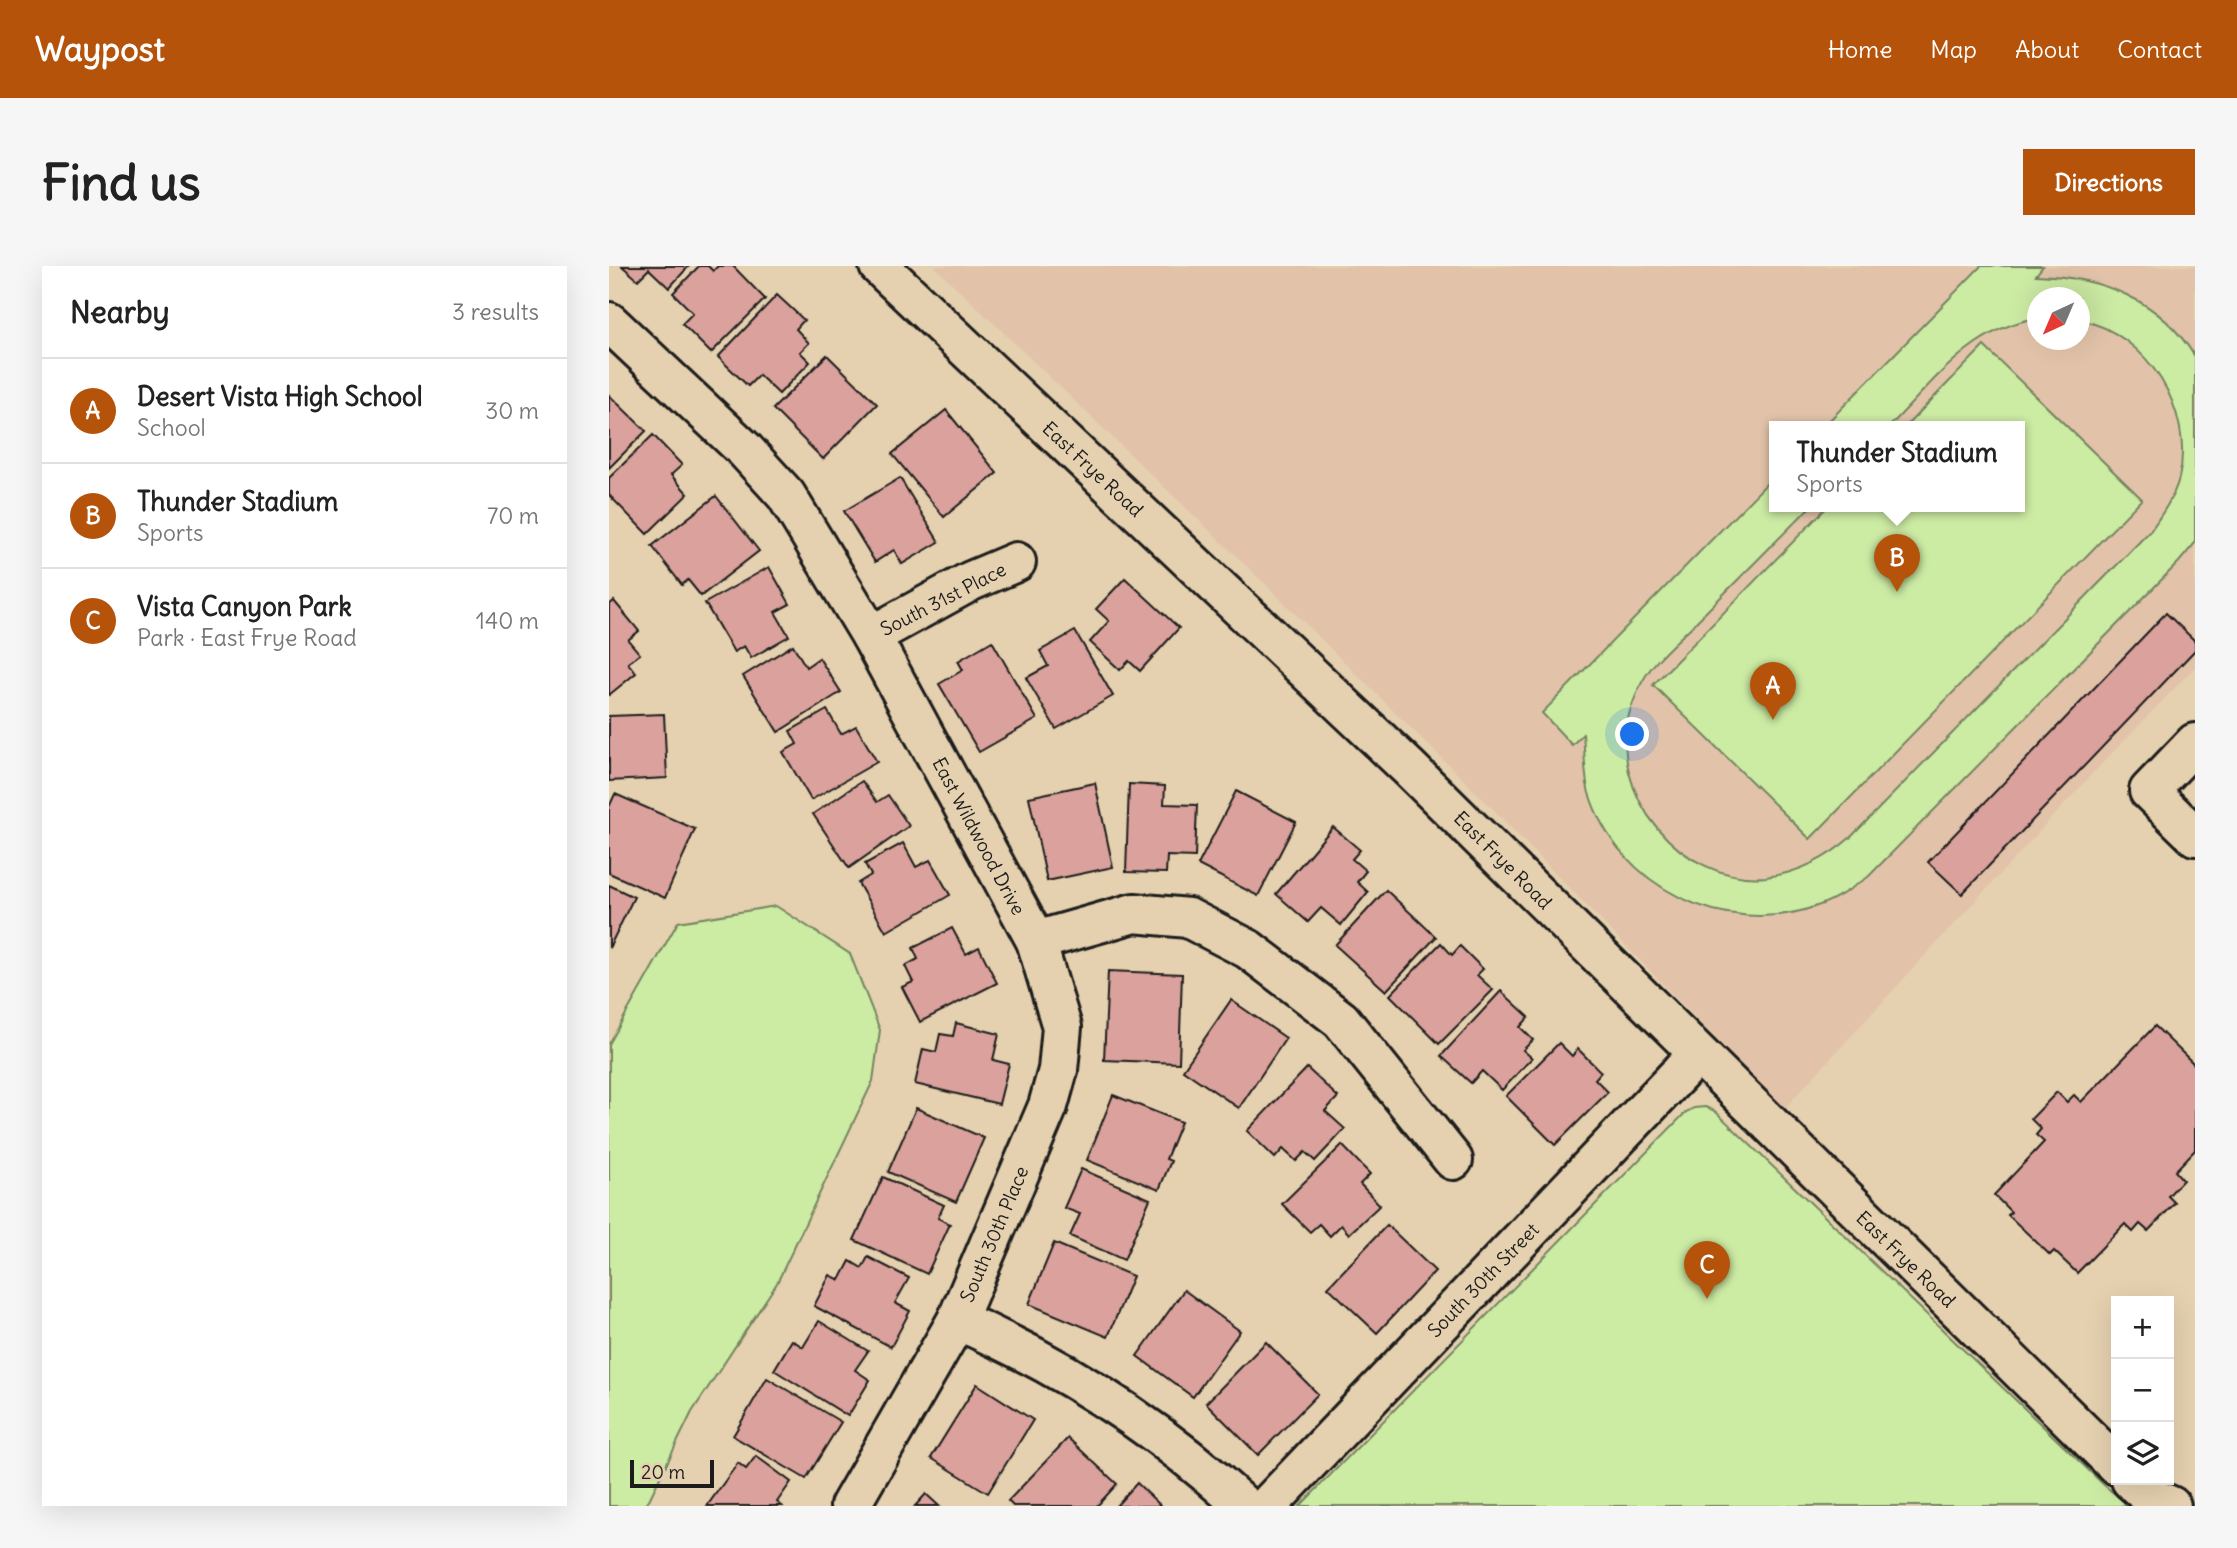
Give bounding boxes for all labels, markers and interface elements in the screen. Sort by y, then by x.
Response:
text: Waypost [35,28,165,70]
text: Home [1828,34,1892,64]
text: Map [1930,34,1977,64]
text: About [2015,34,2079,64]
text: Contact [2117,34,2202,64]
button: Directions [2023,149,2195,215]
text: Find us [42,152,200,213]
north arrow [2027,287,2090,350]
text: Nearby [70,293,170,331]
text: 3 results [452,297,539,326]
text: Desert Vista High School [137,380,422,413]
text: A [86,396,100,425]
text: 30 m [485,396,539,425]
text: School [137,413,206,442]
street label: East Frye Road [1038,416,1148,522]
popup [1769,421,2025,512]
text: Thunder Stadium [1796,436,1998,469]
text: Sports [1796,469,1863,498]
text: Thunder Stadium [137,485,338,518]
text: B [85,501,101,530]
text: 70 m [487,501,539,530]
text: Sports [137,518,203,547]
pin: B [1874,534,1920,592]
street label: South 31st Place [876,557,1010,641]
text: Vista Canyon Park [137,590,352,623]
text: C [85,606,101,635]
text: 140 m [476,606,539,635]
text: Park · East Frye Road [137,623,357,652]
pin: A [1750,662,1796,720]
your location [1615,717,1649,751]
street label: East Wildwood Drive [927,753,1031,919]
street label: East Frye Road [1449,806,1557,914]
street label: South 30th Place [955,1162,1033,1306]
street label: East Frye Road [1851,1206,1961,1312]
street label: South 30th Street [1422,1218,1544,1342]
pin: C [1684,1241,1730,1299]
map controls [2111,1296,2174,1485]
button: + [2111,1296,2174,1359]
button: − [2111,1359,2174,1422]
button: layers [2111,1422,2174,1485]
scale bar [630,1457,714,1489]
text: 20 m [641,1460,685,1484]

